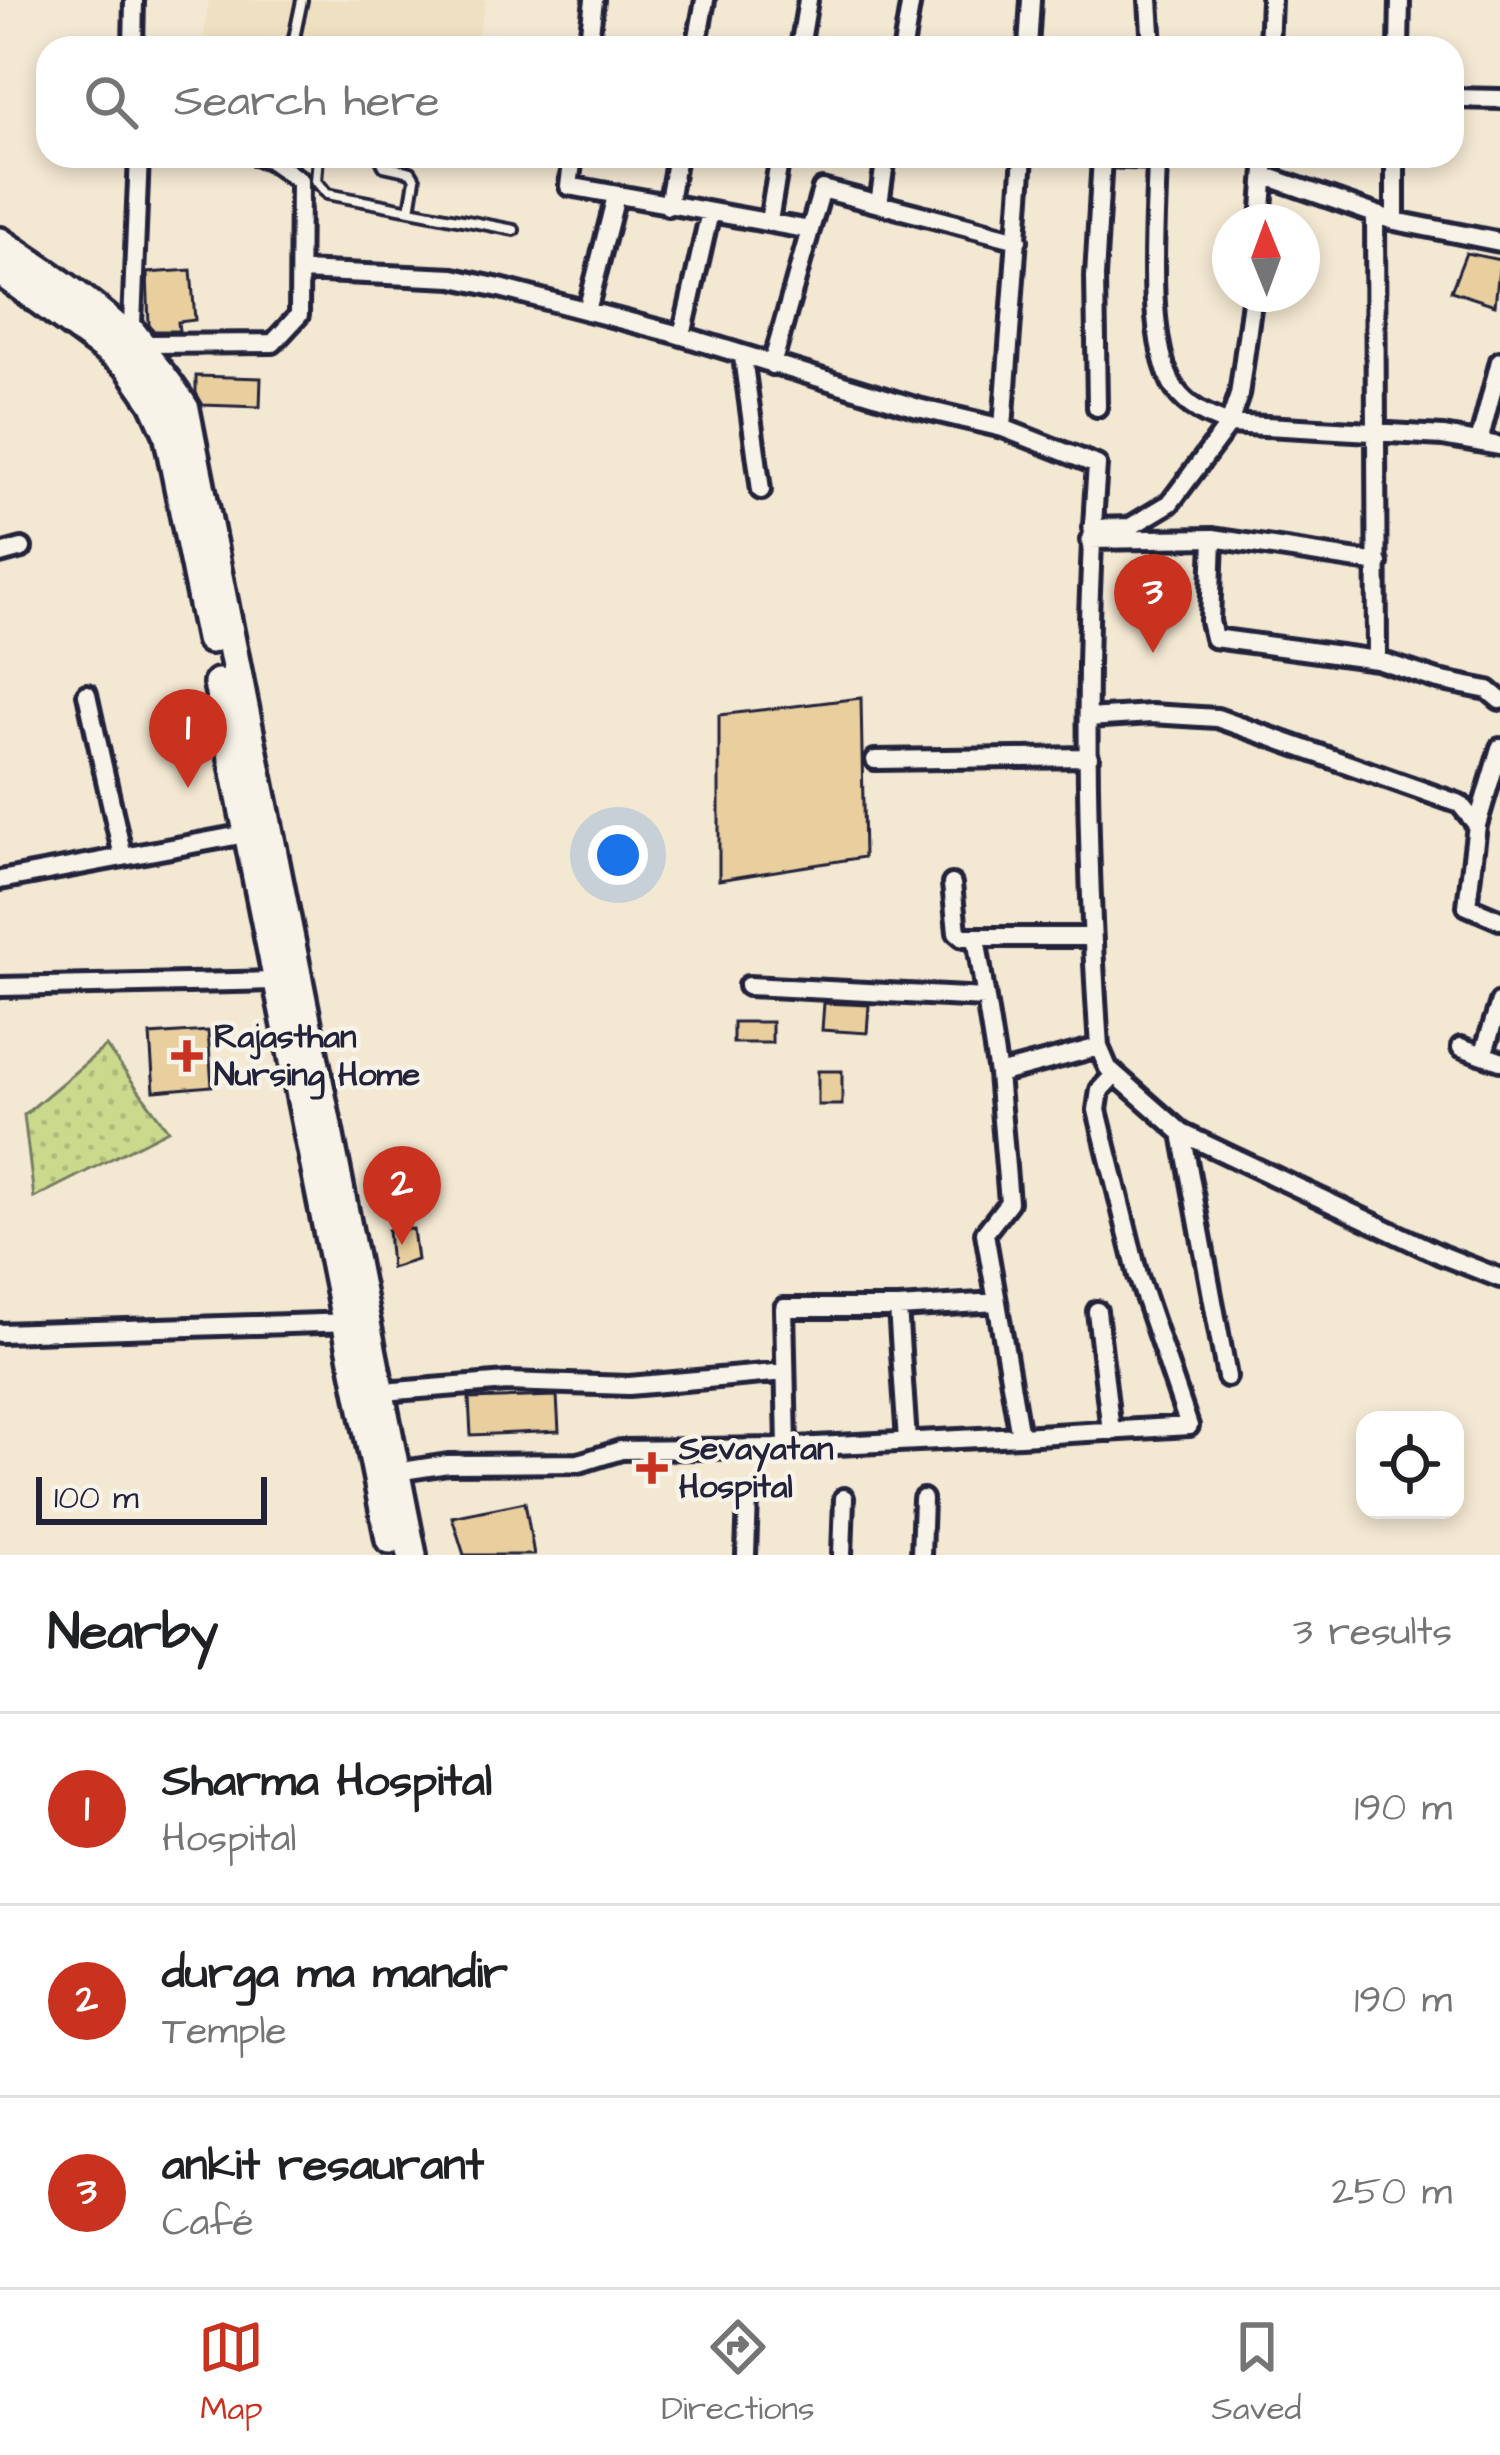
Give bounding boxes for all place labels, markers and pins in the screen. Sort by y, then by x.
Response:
pin: 3 [1114,554,1192,653]
pin: 1 [149,689,227,788]
place label: Rajasthan Nursing Home [214,1014,420,1100]
marker: Rajasthan Nursing Home [171,1040,203,1072]
pin: 2 [363,1146,441,1245]
place label: Sevayatan Hospital [678,1426,834,1510]
marker: Sevayatan Hospital [636,1452,668,1484]

